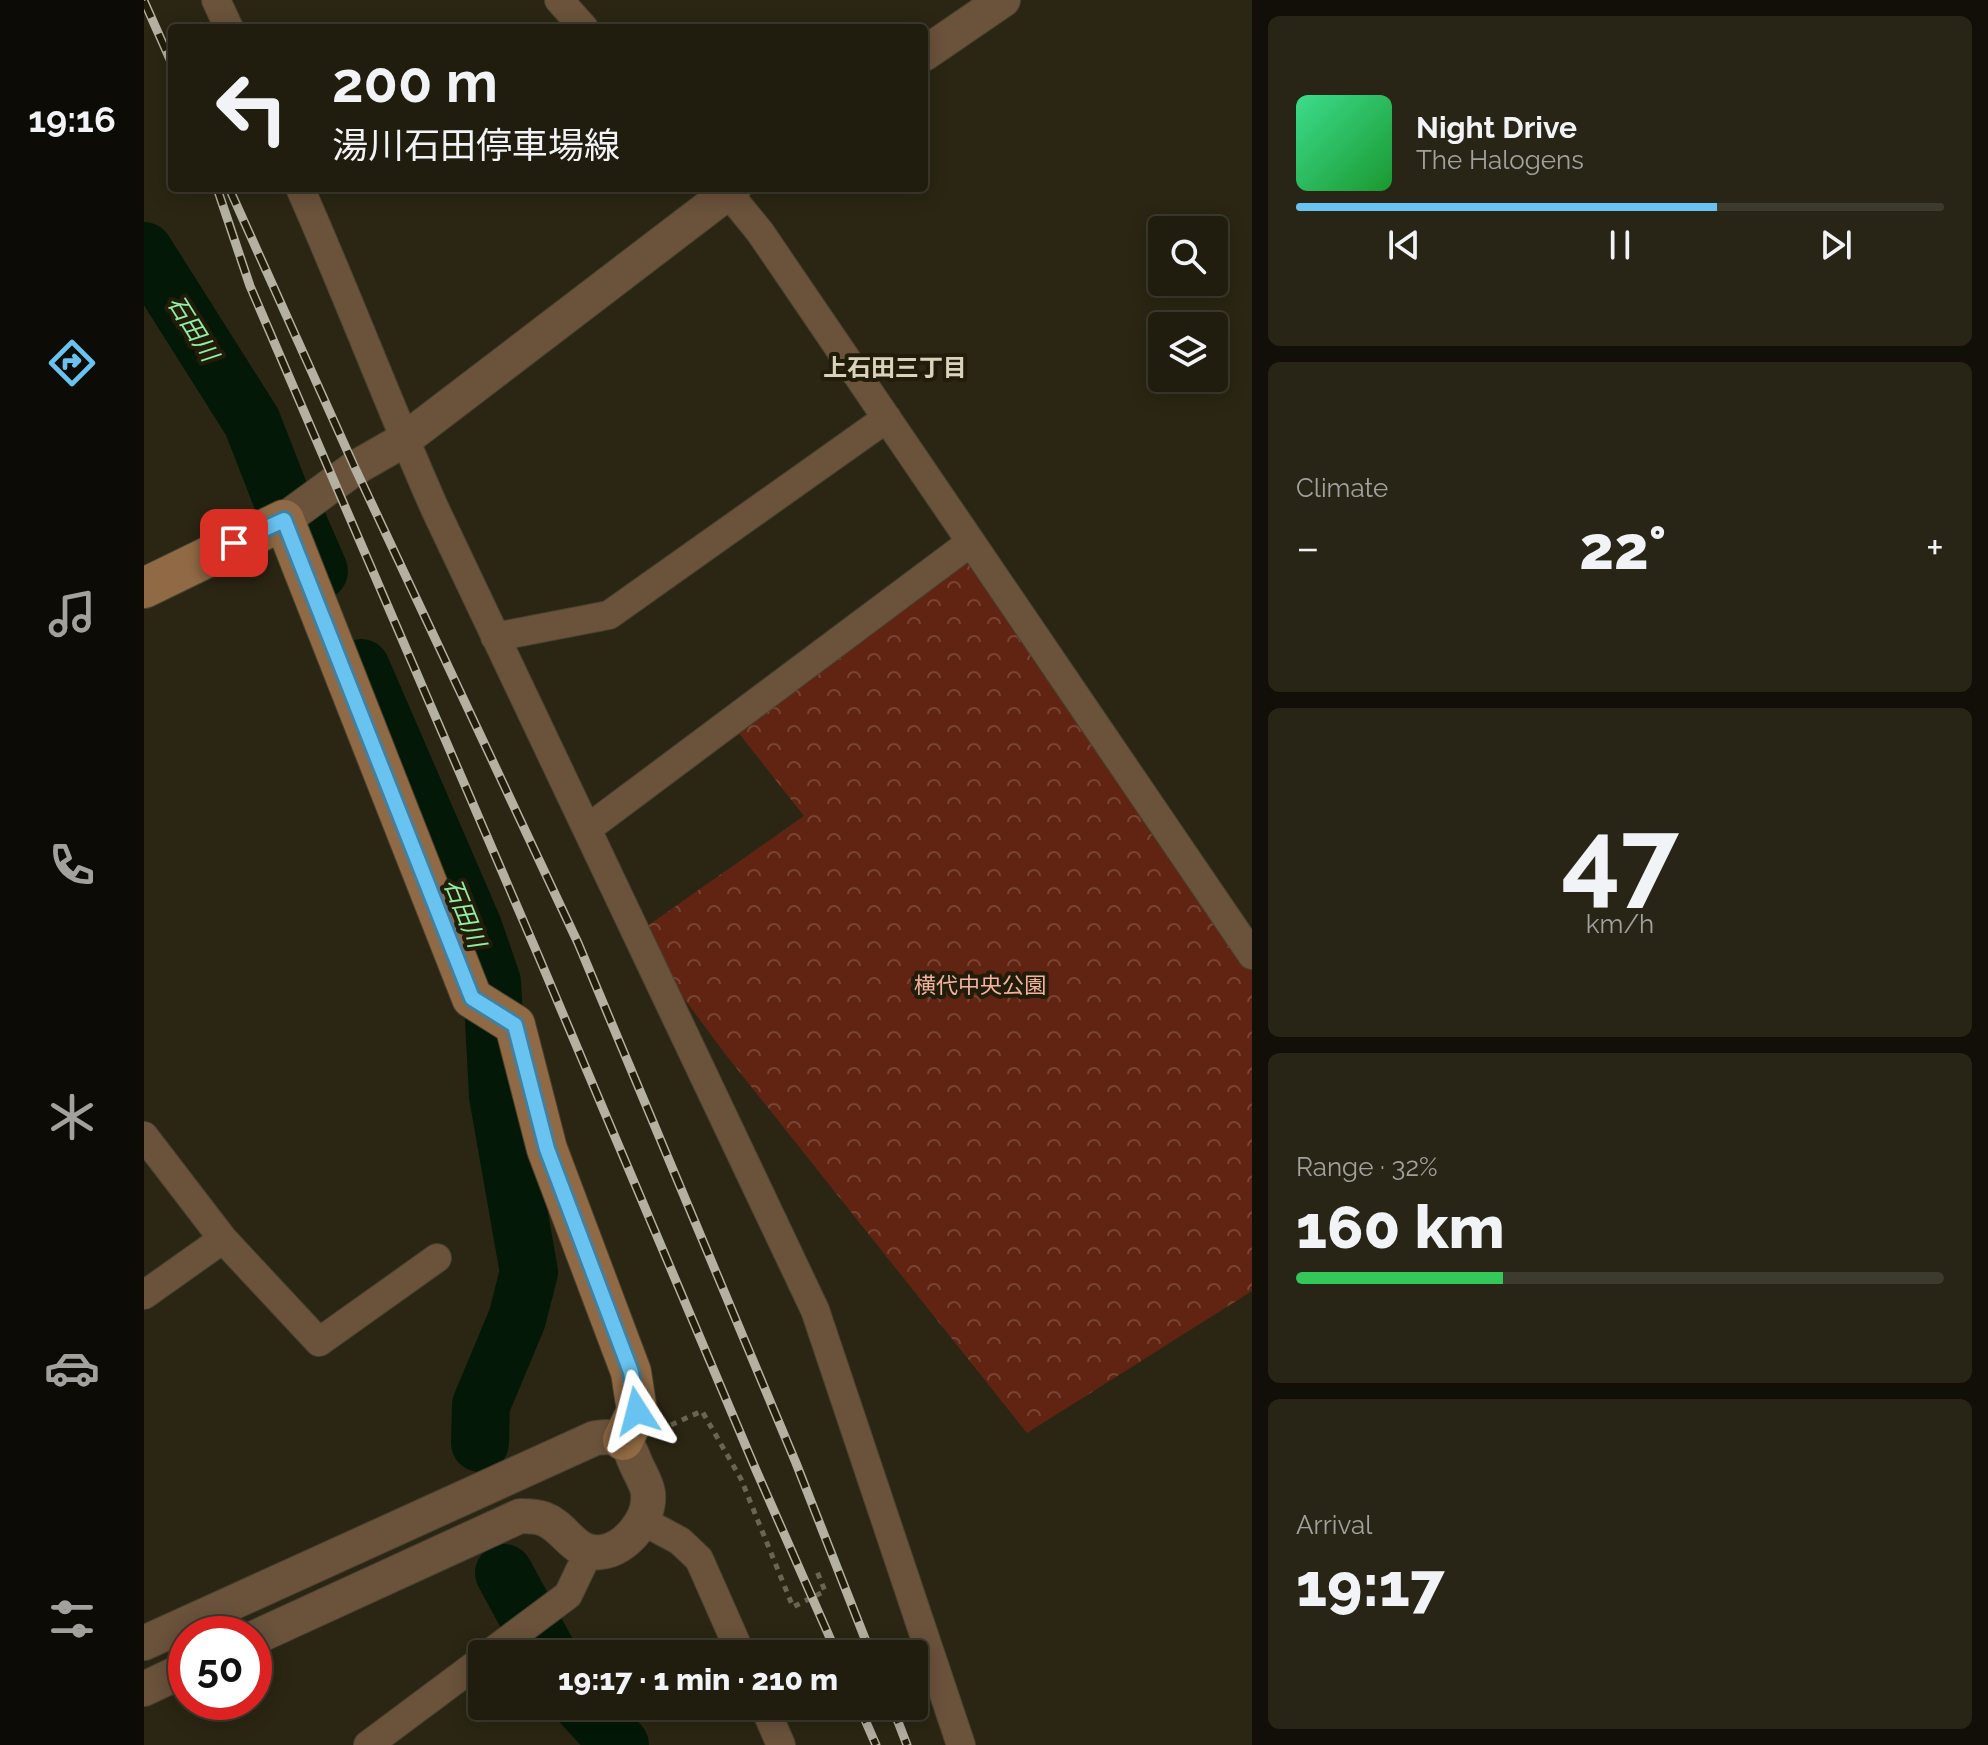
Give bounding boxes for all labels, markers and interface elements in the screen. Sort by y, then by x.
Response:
text: 200 m [332,49,498,115]
icon: left [200,56,304,160]
text: 19:16 [28,98,116,140]
text: Night Drive [1416,110,1577,145]
text: 湯川石田停車場線 [332,124,620,166]
text: The Halogens [1416,145,1584,175]
map controls [1148,216,1228,392]
button: search [1148,216,1228,296]
icon: previous [1382,223,1426,267]
icon: pause [1598,223,1642,267]
icon: next [1814,223,1858,267]
water label: 石田川 [162,290,226,369]
button: layers [1148,312,1228,392]
icon: directions [44,335,100,391]
district label: 上石田三丁目 [823,353,967,382]
text: Climate [1296,473,1388,503]
pin [200,509,268,577]
text: 22° [1579,513,1666,583]
icon: arrive [212,521,256,565]
text: − [1296,522,1320,573]
text: + [1926,522,1944,573]
icon: music [44,586,100,642]
text: 47 [1561,796,1679,918]
icon: phone [44,837,100,893]
water label: 石田川 [438,874,493,955]
text: km/h [1586,909,1654,939]
park label: 横代中央公園 [914,972,1046,998]
icon: climate [44,1089,100,1145]
text: Range · 32% [1296,1152,1438,1182]
text: 160 km [1296,1192,1505,1262]
icon: car [44,1340,100,1396]
position arrow [595,1369,679,1453]
text: Arrival [1296,1510,1372,1540]
text: 19:17 [1296,1550,1445,1620]
icon: filters [44,1591,100,1647]
speed limit sign: 50 [168,1616,272,1720]
text: 19:17 · 1 min · 210 m [558,1662,838,1697]

